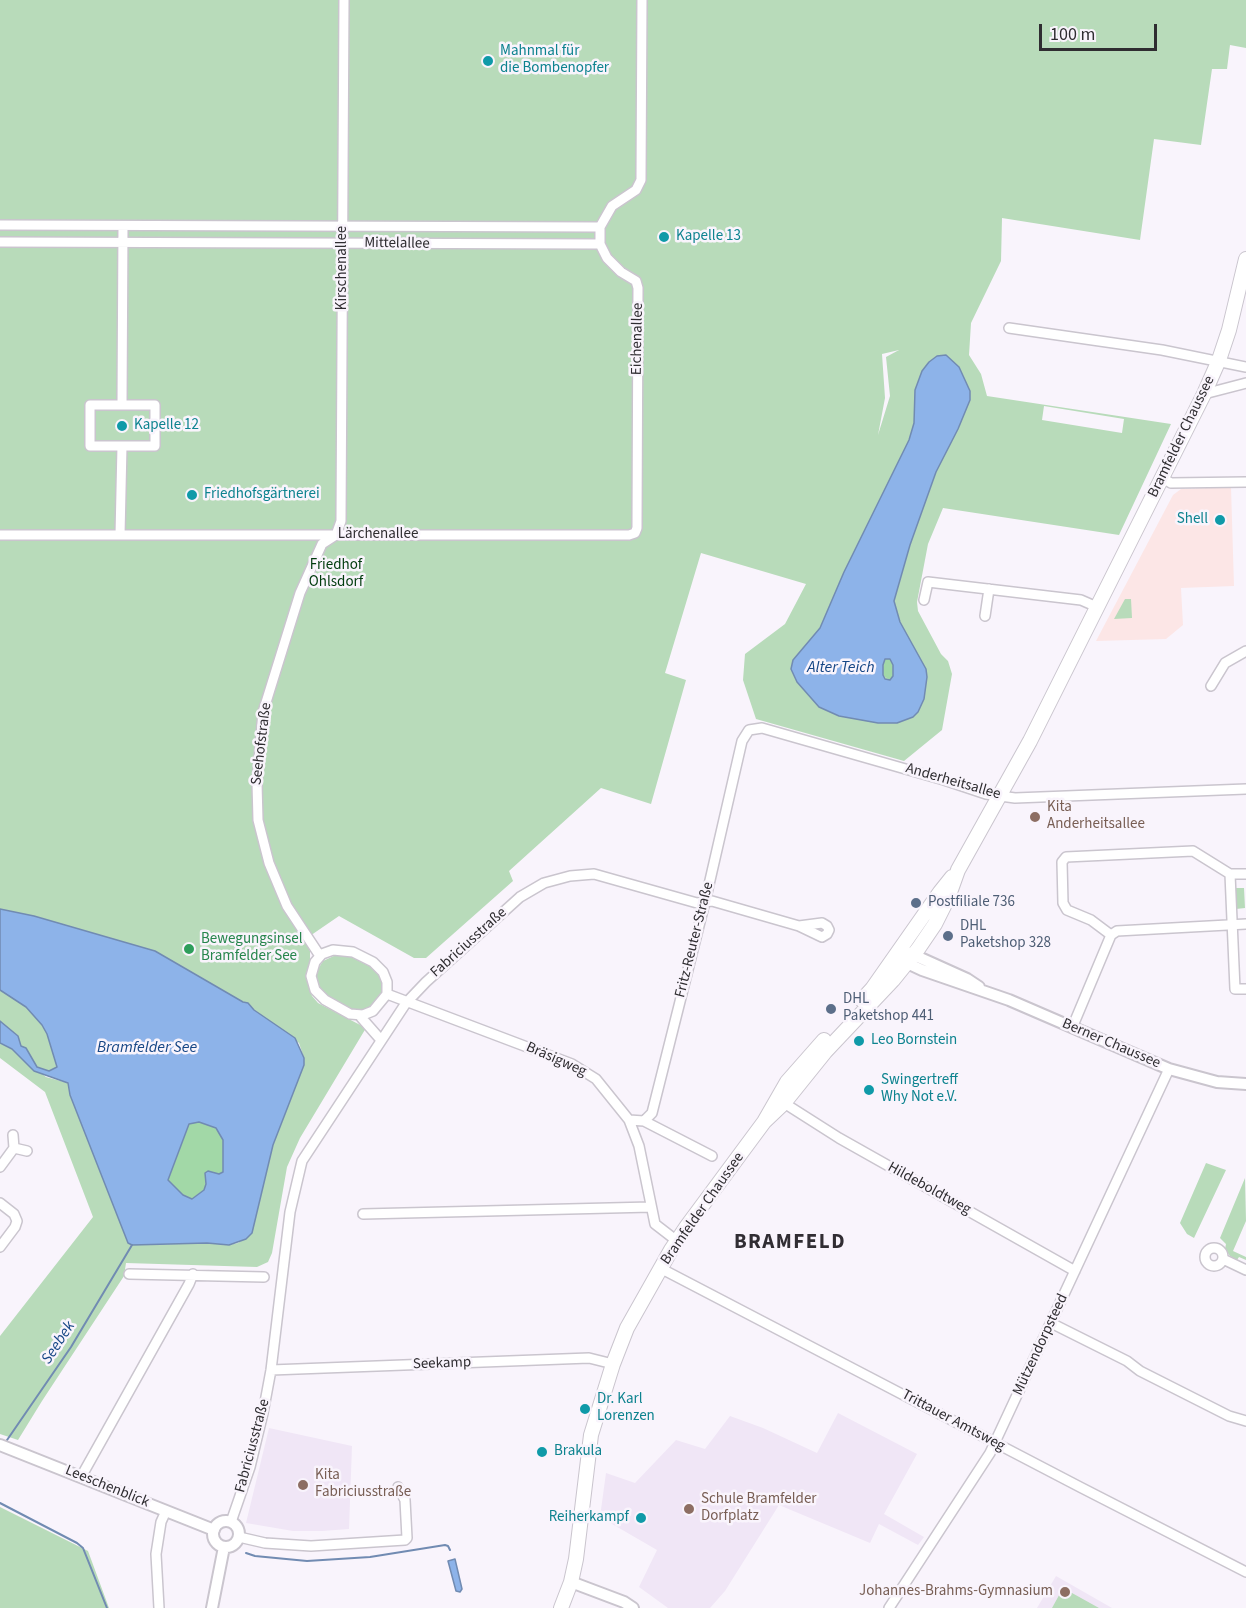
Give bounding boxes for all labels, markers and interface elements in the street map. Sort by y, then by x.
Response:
scale bar [1042,12,1160,50]
text: 100 m [1050,22,1095,47]
place label: Mahnmal für die Bombenopfer [500,43,609,78]
marker: Mahnmal für die Bombenopfer [481,54,495,68]
street label: Kirschenallee [334,226,352,310]
place label: Kapelle 13 [676,228,741,246]
marker: Kapelle 13 [657,230,671,244]
street label: Mittelallee [364,234,430,254]
street label: Eichenallee [628,303,648,375]
street label: Bramfelder Chaussee [1145,373,1219,501]
place label: Kapelle 12 [134,417,199,435]
marker: Kapelle 12 [115,419,129,433]
place label: Friedhofsgärtnerei [204,486,320,504]
marker: Friedhofsgärtnerei [185,488,199,502]
place label: Shell [1177,511,1208,529]
marker: Shell [1213,513,1227,527]
street label: Lärchenallee [338,526,418,544]
park label: Friedhof Ohlsdorf [309,557,363,592]
water label: Alter Teich [807,658,875,678]
street label: Seehofstraße [248,702,276,786]
street label: Anderheitsallee [903,760,1003,804]
place label: Kita Anderheitsallee [1047,799,1145,834]
marker: Kita Anderheitsallee [1028,810,1042,824]
street label: Fritz-Reuter-Straße [672,880,718,1000]
place label: Postfiliale 736 [928,894,1015,912]
marker: Postfiliale 736 [909,896,923,910]
street label: Fabriciusstraße [427,904,511,982]
place label: DHL Paketshop 328 [960,918,1051,953]
marker: DHL Paketshop 328 [941,929,955,943]
place label: Bewegungsinsel Bramfelder See [201,931,303,966]
marker: Bewegungsinsel Bramfelder See [182,942,196,956]
place label: DHL Paketshop 441 [843,991,934,1026]
marker: DHL Paketshop 441 [824,1002,838,1016]
street label: Berner Chaussee [1059,1015,1163,1073]
place label: Leo Bornstein [871,1032,957,1050]
marker: Leo Bornstein [852,1034,866,1048]
water label: Bramfelder See [97,1038,197,1058]
street label: Bräsigweg [523,1039,589,1081]
place label: Swingertreff Why Not e.V. [881,1072,958,1107]
marker: Swingertreff Why Not e.V. [862,1083,876,1097]
street label: Bramfelder Chaussee [657,1149,749,1269]
street label: Hildeboldtweg [884,1159,974,1219]
district label: BRAMFELD [734,1230,846,1256]
street label: Mützendorpsteed [1010,1291,1072,1399]
water label: Seebek [38,1318,80,1368]
street label: Seekamp [412,1354,472,1374]
street label: Trittauer Amtsweg [898,1386,1008,1456]
place label: Dr. Karl Lorenzen [597,1391,655,1426]
street label: Fabriciusstraße [232,1397,274,1495]
marker: Dr. Karl Lorenzen [578,1402,592,1416]
place label: Brakula [554,1443,602,1461]
marker: Brakula [535,1445,549,1459]
street label: Leeschenblick [62,1462,152,1512]
place label: Kita Fabriciusstraße [315,1467,411,1502]
marker: Kita Fabriciusstraße [296,1478,310,1492]
place label: Schule Bramfelder Dorfplatz [701,1491,817,1526]
marker: Schule Bramfelder Dorfplatz [682,1502,696,1516]
place label: Reiherkampf [549,1509,629,1527]
marker: Reiherkampf [634,1511,648,1525]
place label: Johannes-Brahms-Gymnasium [859,1583,1053,1601]
marker: Johannes-Brahms-Gymnasium [1058,1585,1072,1599]

